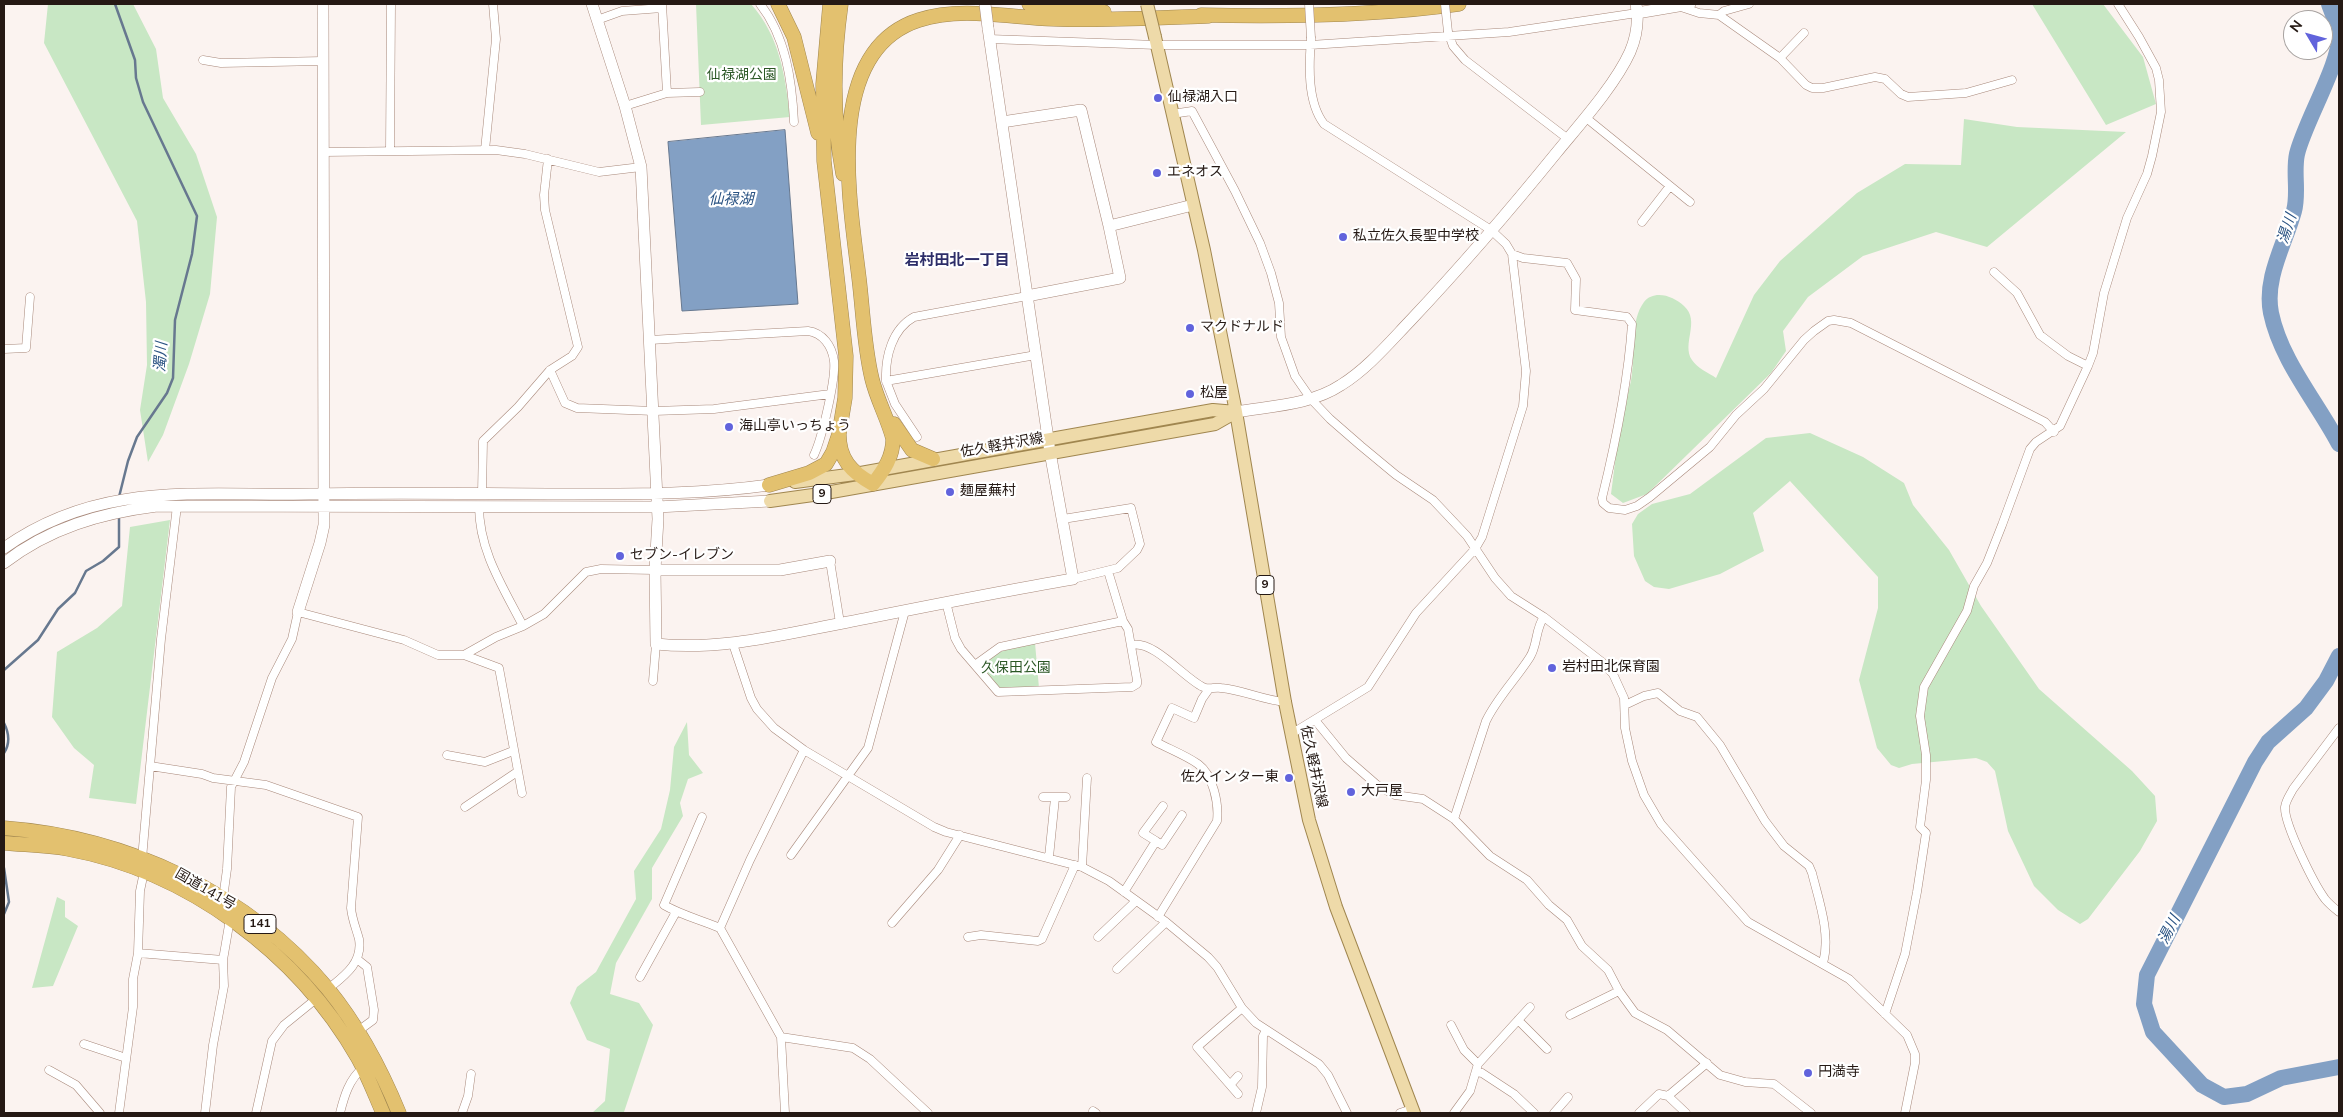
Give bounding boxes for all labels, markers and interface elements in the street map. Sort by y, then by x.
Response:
north arrow [2283,10,2333,60]
text: N [2286,16,2307,36]
park label: 仙禄湖公園 [707,68,777,84]
place label: 仙禄湖入口 [1168,90,1238,106]
marker: 仙禄湖入口 [1152,92,1164,104]
place label: エネオス [1167,165,1223,181]
marker: エネオス [1151,167,1163,179]
water label: 仙禄湖 [709,191,753,209]
water label: 湯川 [2275,212,2301,246]
place label: 私立佐久長聖中学校 [1353,229,1479,245]
marker: 私立佐久長聖中学校 [1337,231,1349,243]
district label: 岩村田北一丁目 [905,252,1009,270]
place label: マクドナルド [1200,320,1284,336]
marker: マクドナルド [1184,322,1196,334]
water label: 濁川 [152,341,172,373]
place label: 松屋 [1200,386,1228,402]
marker: 松屋 [1184,388,1196,400]
place label: 海山亭いっちょう [739,419,851,435]
marker: 海山亭いっちょう [723,421,735,433]
street label: 佐久軽井沢線 [959,430,1045,462]
road number: 9 [813,484,831,504]
place label: 麺屋蕪村 [960,484,1016,500]
marker: 麺屋蕪村 [944,486,956,498]
place label: セブン-イレブン [630,548,734,564]
marker: セブン-イレブン [614,550,626,562]
road number: 9 [1256,576,1274,594]
place label: 岩村田北保育園 [1562,660,1660,676]
park label: 久保田公園 [981,661,1051,677]
marker: 岩村田北保育園 [1546,662,1558,674]
street label: 佐久軽井沢線 [1296,724,1330,810]
place label: 佐久インター東 [1181,770,1279,786]
marker: 佐久インター東 [1283,772,1295,784]
place label: 大戸屋 [1361,784,1403,800]
marker: 大戸屋 [1345,786,1357,798]
street label: 国道141号 [172,866,238,914]
water label: 湯川 [2155,913,2185,947]
road number: 141 [244,914,276,934]
place label: 円満寺 [1818,1065,1860,1081]
marker: 円満寺 [1802,1067,1814,1079]

